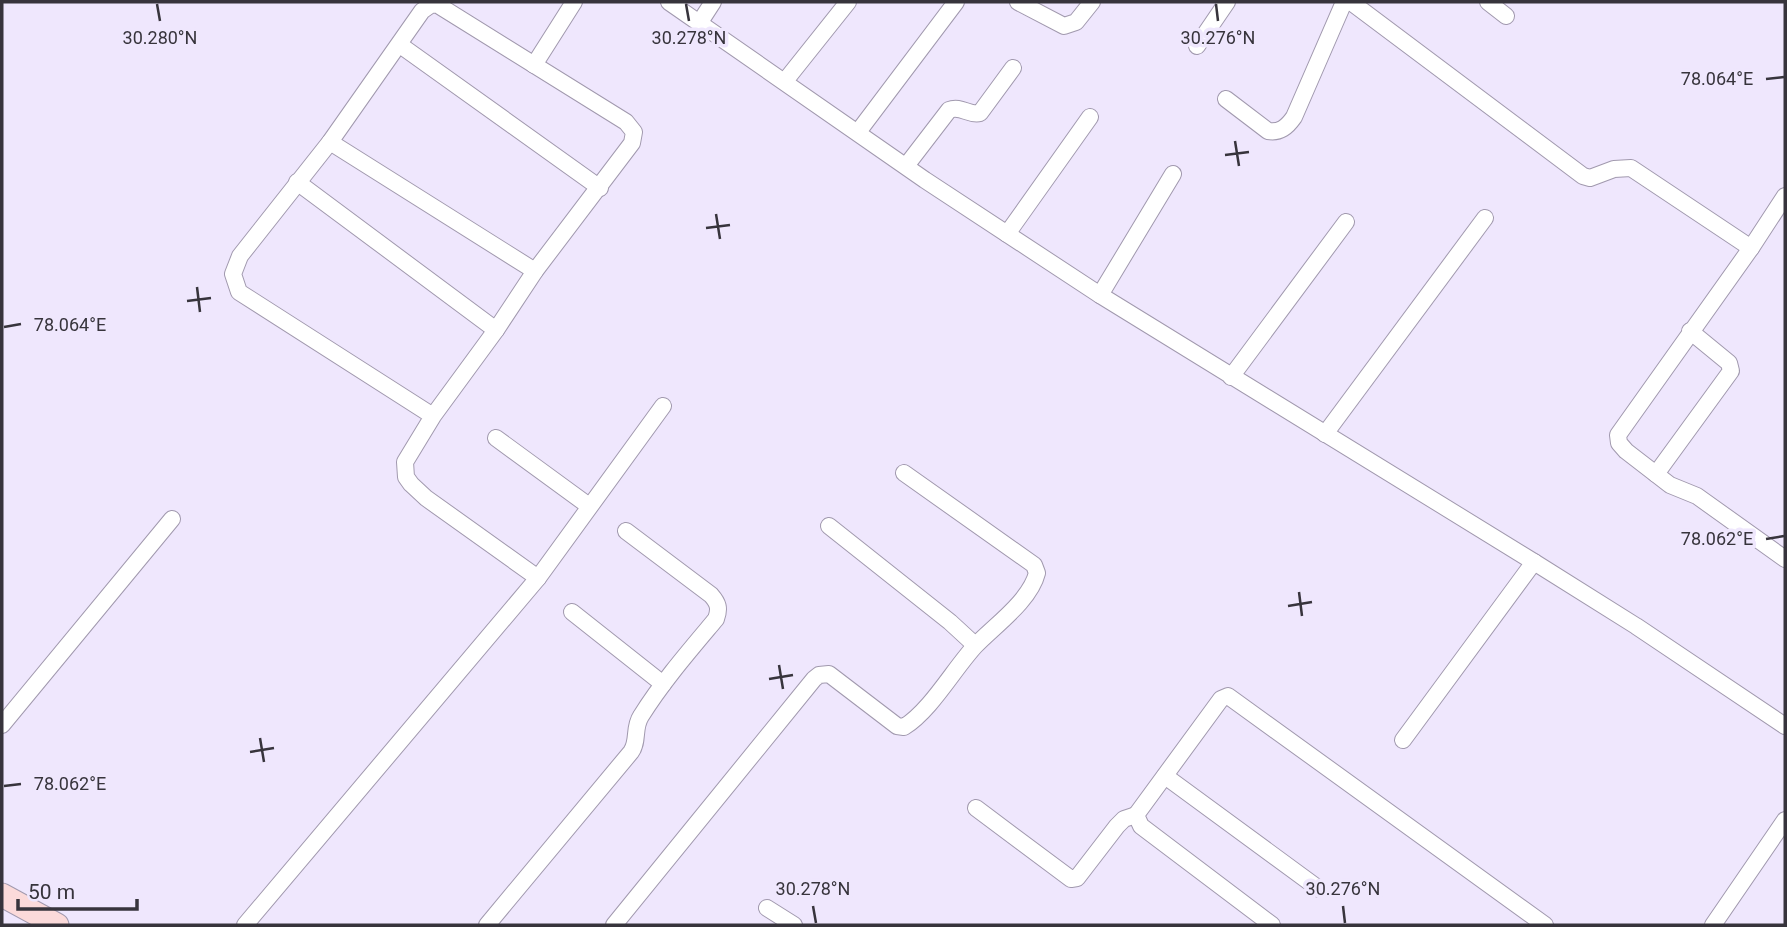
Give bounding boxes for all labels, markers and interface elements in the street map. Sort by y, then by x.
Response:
text: 30.280°N [123,27,197,48]
text: 30.278°N [652,27,726,48]
text: 30.276°N [1181,27,1255,48]
text: 78.064°E [1681,68,1753,89]
text: 78.064°E [34,314,106,335]
text: 78.062°E [1681,528,1753,549]
text: 78.062°E [34,773,106,794]
scale bar [18,867,136,911]
text: 30.278°N [776,878,850,899]
text: 30.276°N [1306,878,1380,899]
text: 50 m [28,880,75,904]

